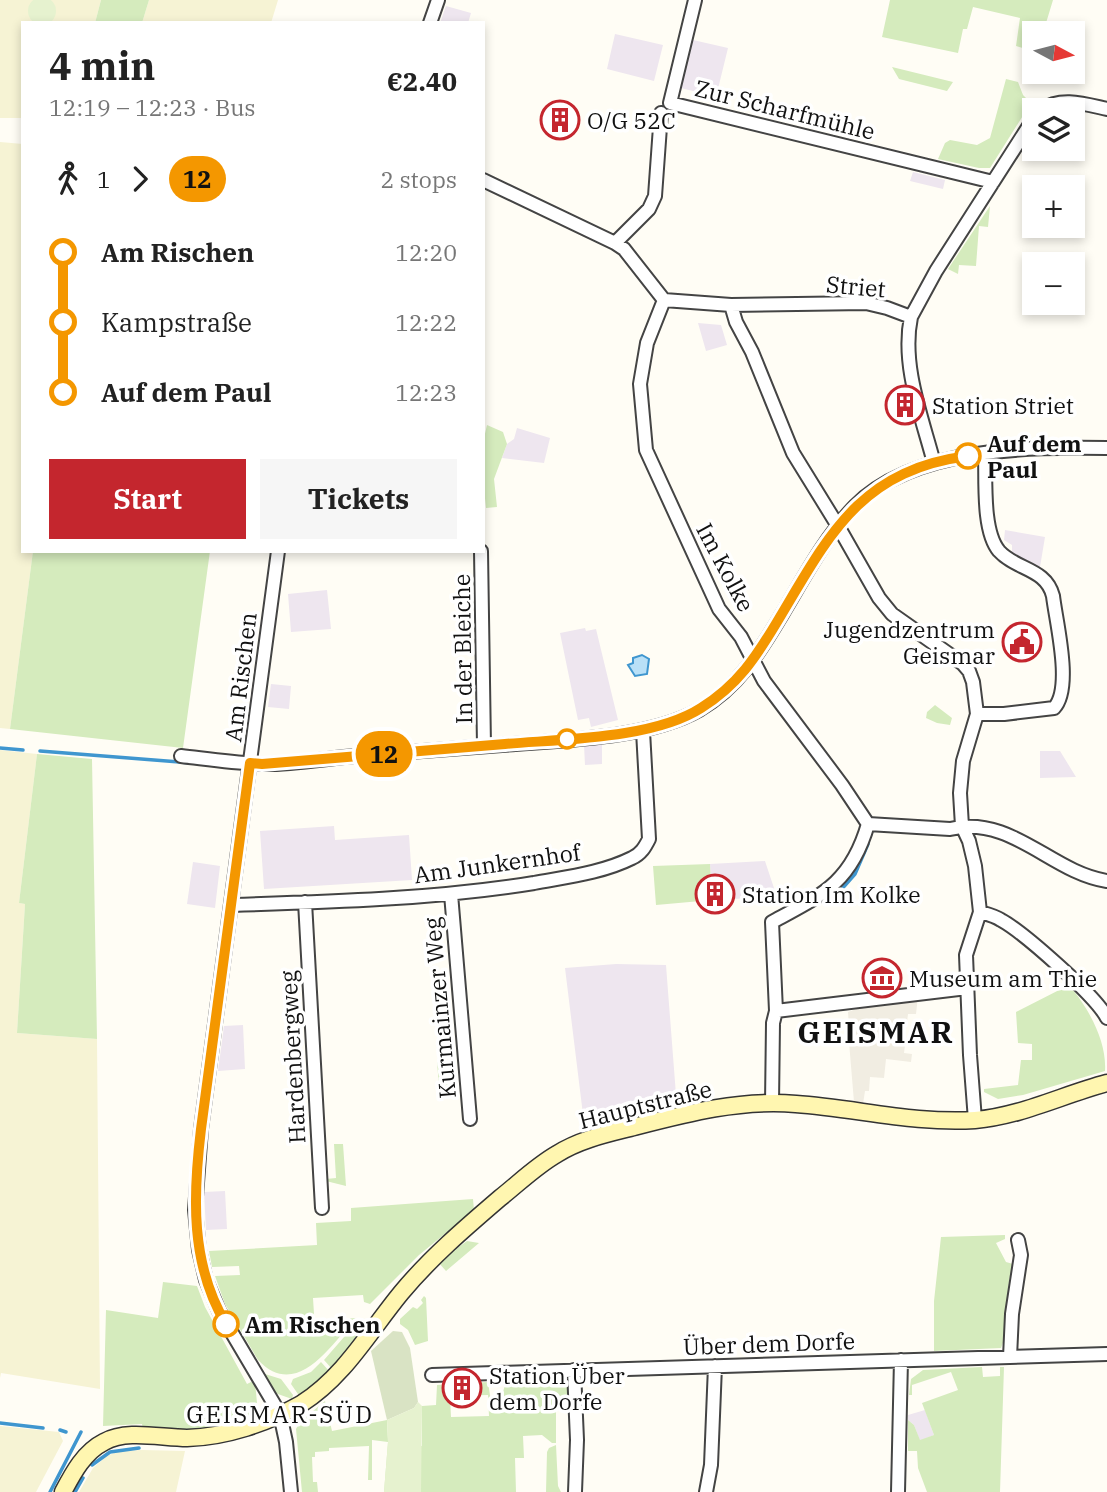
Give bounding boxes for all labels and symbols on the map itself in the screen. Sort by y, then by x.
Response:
north arrow [1022,21,1085,84]
street label: Zur Scharfmühle [692,72,878,146]
building icon: O/G 52C [539,99,581,141]
place label: O/G 52C [587,105,676,135]
street label: Striet [825,268,887,304]
building icon: Station Striet [884,384,926,426]
place label: Station Striet [932,390,1074,420]
place label: Auf dem Paul [987,428,1082,484]
marker: Auf dem Paul [955,443,981,469]
street label: Im Kolke [690,517,762,617]
street label: In der Bleiche [446,574,478,724]
street label: Am Rischen [217,611,263,743]
place label: Jugendzentrum Geismar [824,614,995,670]
public building icon: Jugendzentrum Geismar [1001,621,1043,663]
unlabelled marker [557,729,577,749]
line badge: 12 [352,731,416,777]
street label: Am Junkernhof [412,836,584,890]
building icon: Station Im Kolke [694,873,736,915]
place label: Station Im Kolke [742,879,921,909]
street label: Kurmainzer Weg [416,916,462,1100]
museum icon: Museum am Thie [861,957,903,999]
place label: Museum am Thie [909,963,1097,993]
street label: Hardenbergweg [272,969,312,1144]
district label: GEISMAR [797,1012,955,1051]
street label: Hauptstraße [575,1073,715,1135]
place label: Am Rischen [245,1309,381,1339]
marker: Am Rischen [213,1311,239,1337]
street label: Über dem Dorfe [682,1325,856,1361]
place label: Station Über dem Dorfe [489,1360,625,1416]
building icon: Station Über dem Dorfe [441,1367,483,1409]
district label: GEISMAR-SÜD [186,1398,374,1430]

